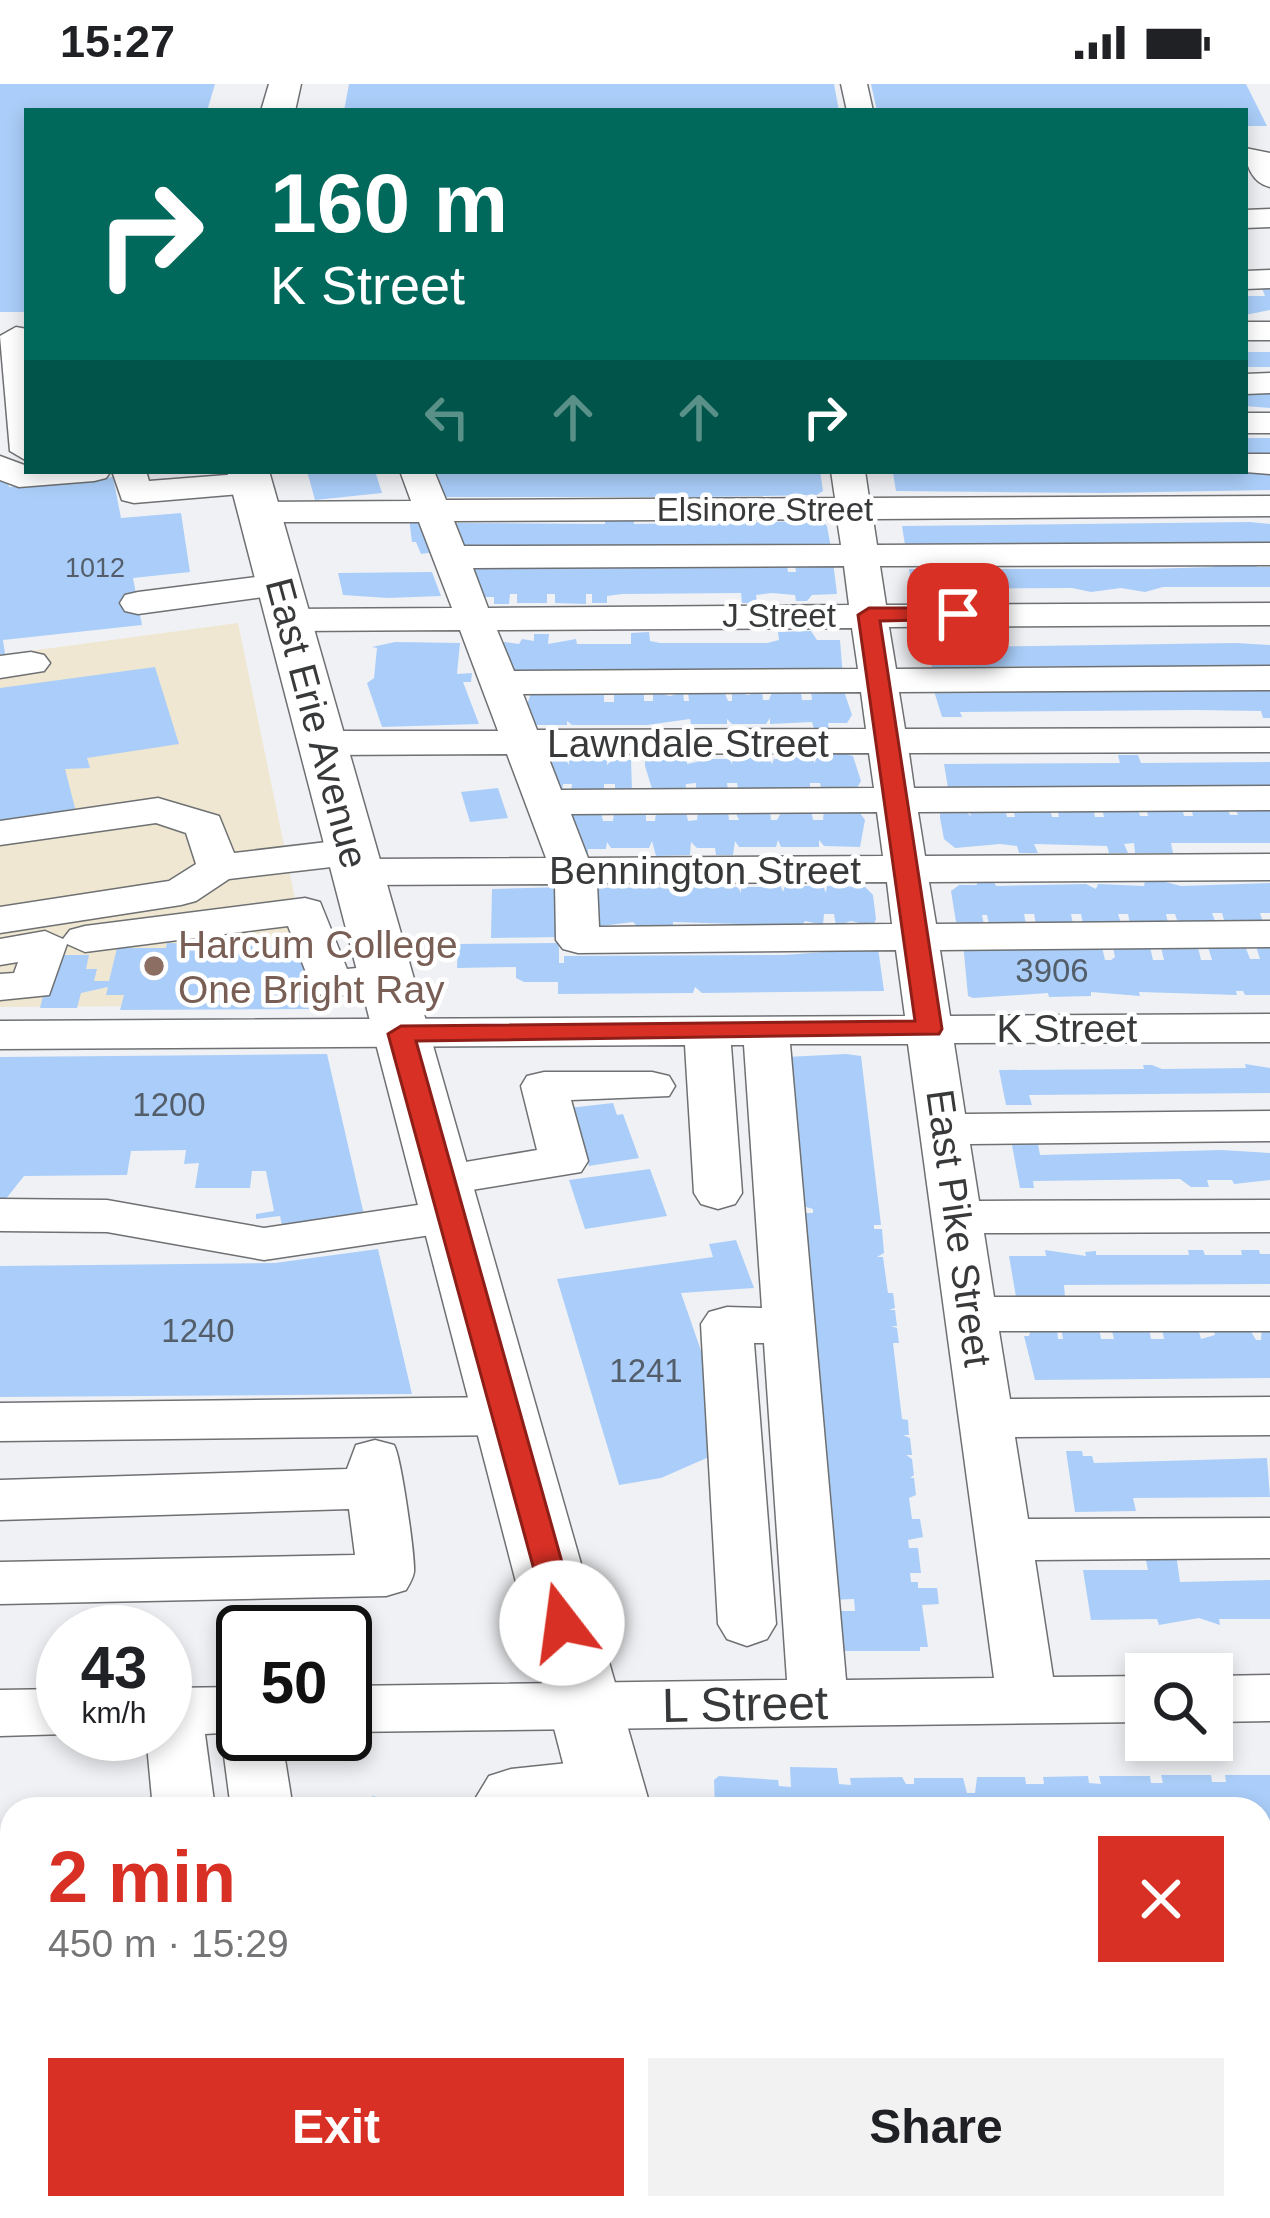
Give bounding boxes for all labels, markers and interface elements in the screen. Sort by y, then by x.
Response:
text: 15:27 [60,16,175,67]
icon: right [72,156,228,312]
text: 160 m [270,156,508,250]
text: K Street [270,255,465,315]
icon: left [414,384,480,450]
icon: ahead [540,384,606,450]
icon: ahead [666,384,732,450]
icon: right [792,384,858,450]
street label: Elsinore Street [657,491,873,528]
house number: 1012 [65,553,125,583]
pin [907,563,1009,665]
street label: East Erie Avenue [258,573,376,873]
icon: arrive [925,581,991,647]
street label: J Street [722,597,836,634]
street label: Lawndale Street [547,722,829,765]
street label: Bennington Street [549,849,861,892]
place label: Harcum College One Bright Ray [178,923,458,1011]
house number: 3906 [1015,952,1089,989]
marker: Harcum College One Bright Ray [141,953,167,979]
street label: K Street [997,1007,1138,1050]
house number: 1200 [132,1086,206,1123]
street label: East Pike Street [918,1087,1000,1370]
house number: 1240 [161,1312,235,1349]
house number: 1241 [609,1352,683,1389]
position arrow [499,1560,625,1686]
speed limit sign: 50 [216,1605,372,1761]
text: 43 [81,1634,147,1701]
map controls [1125,1653,1233,1761]
button: search [1125,1653,1233,1761]
street label: L Street [661,1676,829,1732]
text: km/h [81,1696,147,1729]
button: close [1098,1836,1224,1962]
text: 2 min [48,1837,236,1917]
text: 450 m · 15:29 [48,1922,289,1965]
button: Exit [48,2058,624,2196]
button: Share [648,2058,1224,2196]

